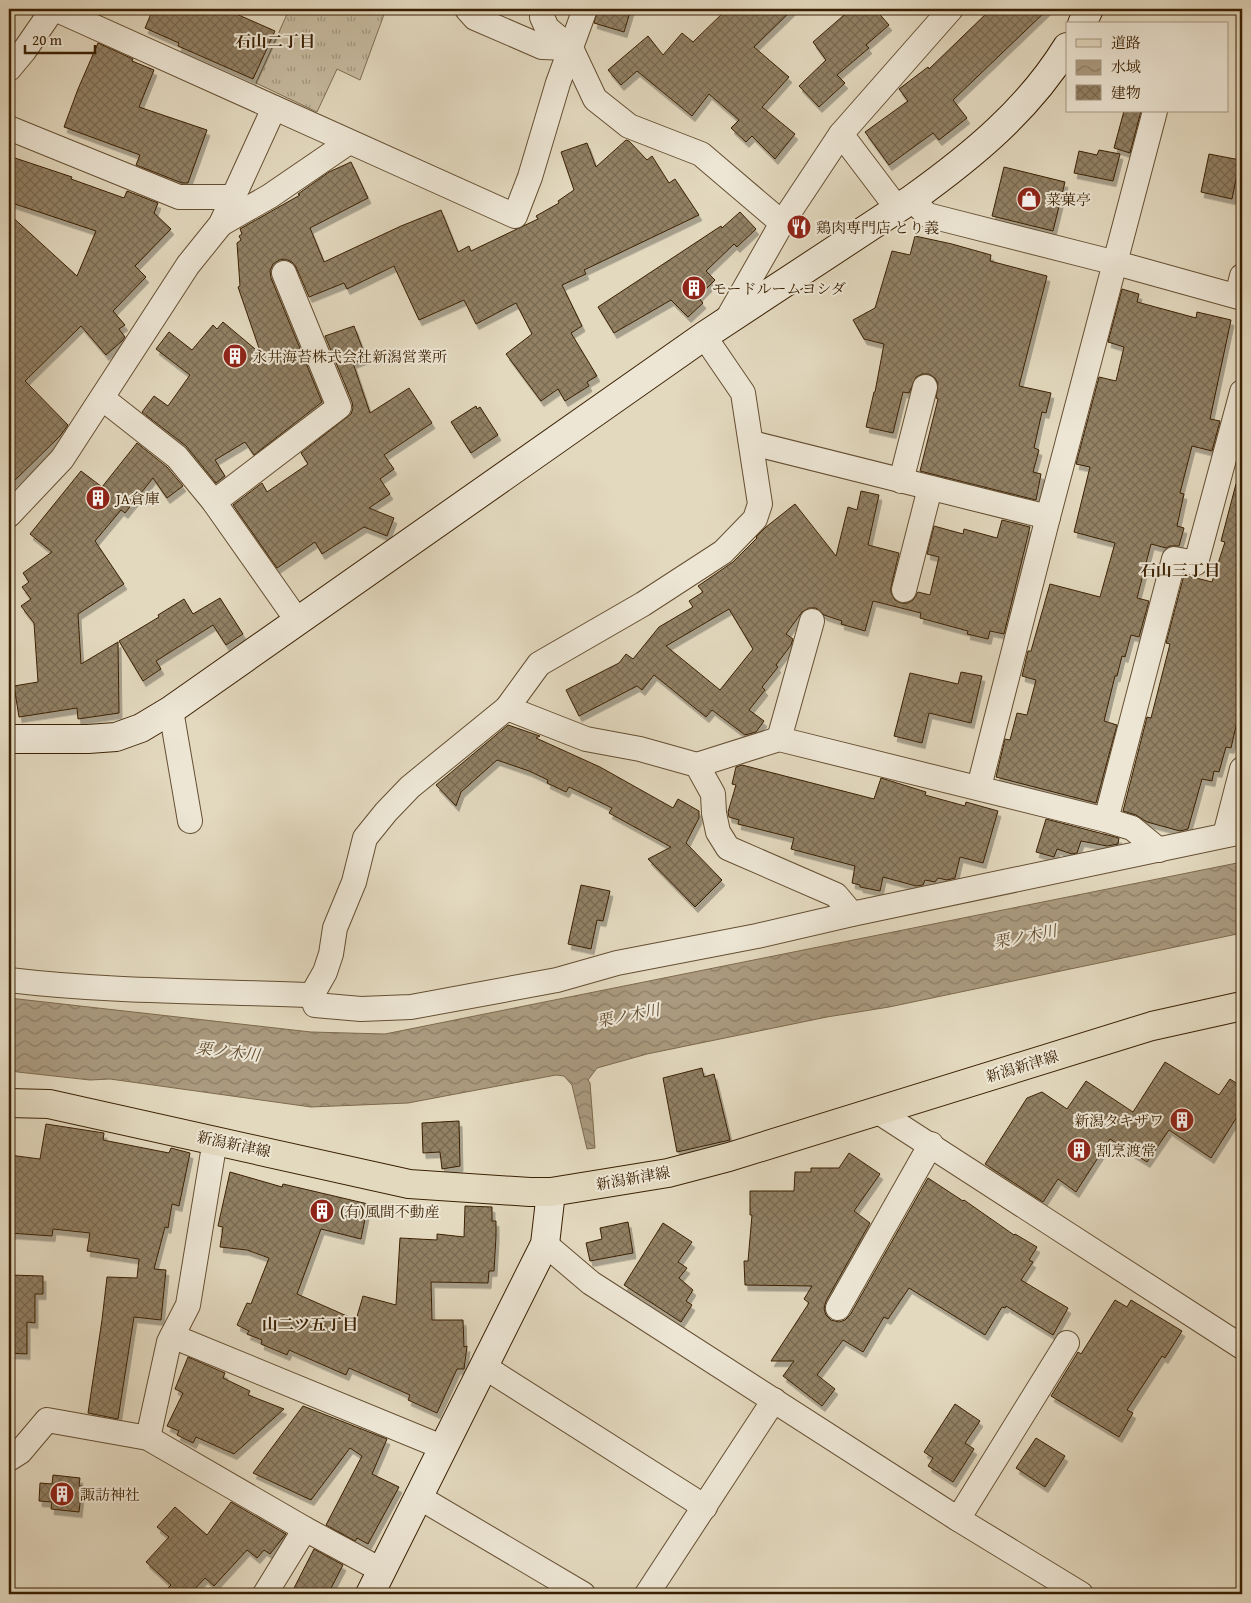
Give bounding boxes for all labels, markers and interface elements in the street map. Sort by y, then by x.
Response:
scale bar [25,22,95,54]
legend [1066,22,1228,112]
text: 20 m [32,29,63,50]
district label: 石山二丁目 [235,29,315,53]
text: 道路 [1111,32,1141,53]
text: 水域 [1111,56,1141,77]
text: 建物 [1111,82,1141,103]
shop icon: 菜菓亭 [1016,186,1042,212]
place label: 菜菓亭 [1046,189,1091,210]
restaurant icon: 鶏肉専門店 とり義 [786,214,812,240]
place label: 鶏肉専門店 とり義 [816,217,939,238]
building icon: モードルームヨシダ [681,275,707,301]
place label: モードルームヨシダ [712,278,846,299]
building icon: 永井海苔株式会社新潟営業所 [222,343,248,369]
place label: 永井海苔株式会社新潟営業所 [252,346,447,367]
building icon: JA倉庫 [85,485,111,511]
place label: JA倉庫 [114,488,160,509]
district label: 石山三丁目 [1140,558,1220,582]
water label: 栗ノ木川 [991,918,1061,954]
water label: 栗ノ木川 [594,997,664,1033]
water label: 栗ノ木川 [195,1035,263,1067]
street label: 新潟新津線 [983,1045,1061,1087]
building icon: 新潟タキザワ [1169,1107,1195,1133]
place label: 新潟タキザワ [1074,1110,1164,1131]
street label: 新潟新津線 [195,1126,273,1162]
building icon: 割烹渡常 [1066,1137,1092,1163]
place label: 割烹渡常 [1096,1140,1156,1161]
street label: 新潟新津線 [594,1161,672,1195]
building icon: (有)風間不動産 [309,1198,335,1224]
place label: (有)風間不動産 [340,1201,440,1222]
district label: 山二ツ五丁目 [262,1312,358,1336]
building icon: 諏訪神社 [49,1481,75,1507]
place label: 諏訪神社 [80,1484,140,1505]

